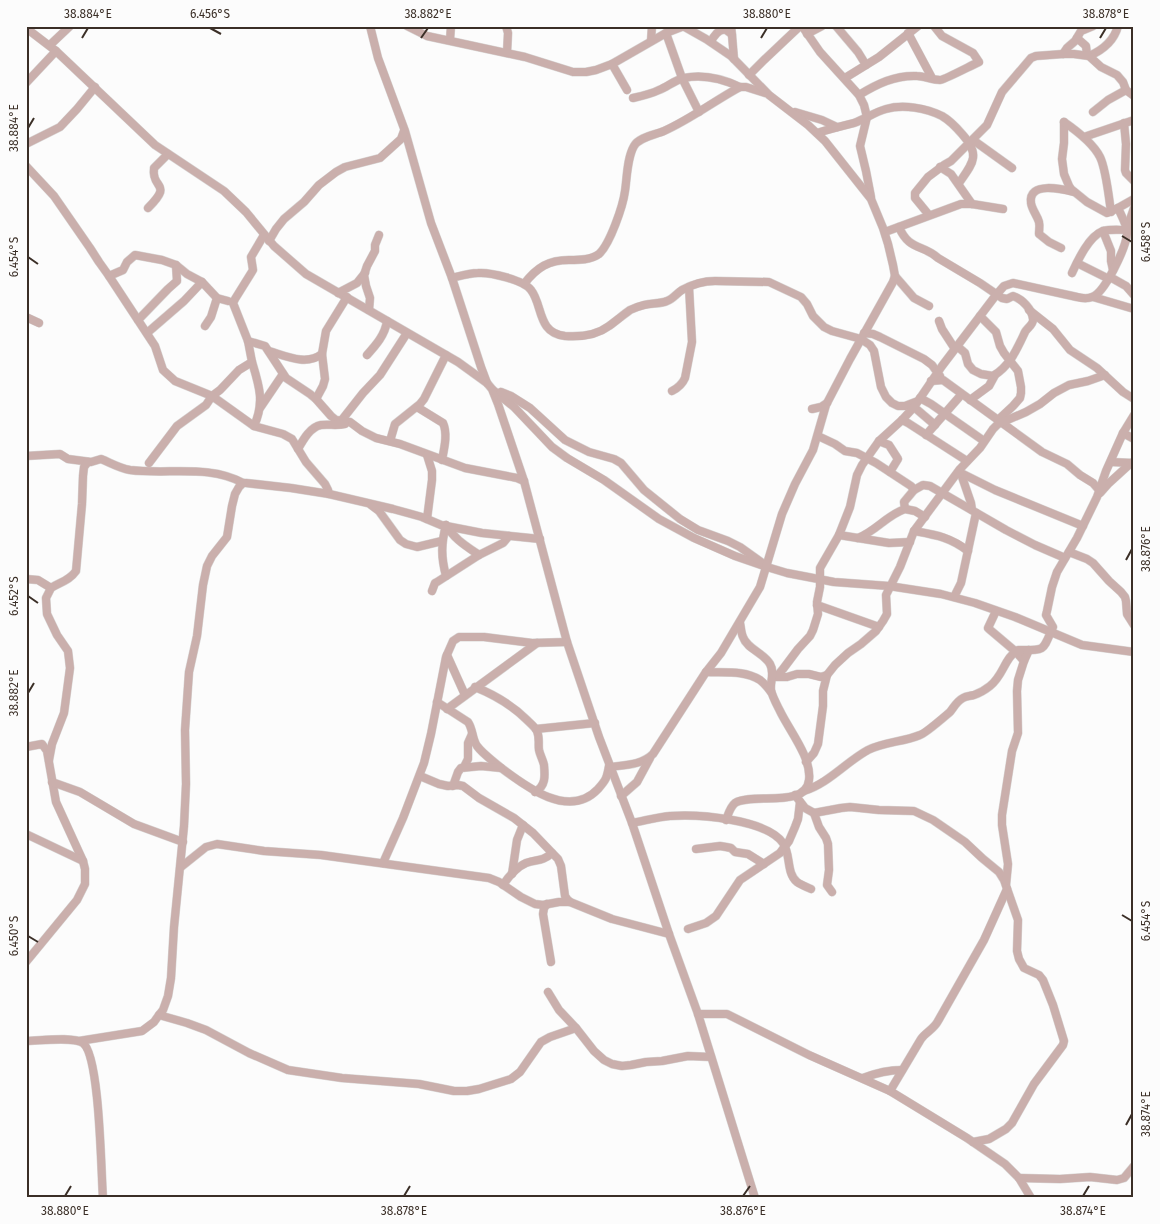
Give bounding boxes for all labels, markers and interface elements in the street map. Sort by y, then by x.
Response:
text: 38.884°E [64,7,112,21]
text: 6.456°S [190,7,231,21]
text: 38.882°E [404,7,452,21]
text: 38.880°E [743,7,791,21]
text: 38.878°E [1083,7,1129,21]
text: 38.884°E [7,104,21,152]
text: 6.458°S [1139,221,1153,262]
text: 6.454°S [7,236,21,277]
text: 38.876°E [1139,526,1153,572]
text: 6.452°S [7,576,21,616]
text: 38.882°E [7,669,21,717]
text: 6.454°S [1139,900,1153,941]
text: 6.450°S [7,915,21,956]
text: 38.874°E [1139,1091,1153,1137]
text: 38.880°E [41,1204,89,1218]
text: 38.878°E [381,1204,427,1218]
text: 38.876°E [720,1204,766,1218]
text: 38.874°E [1060,1204,1106,1218]

